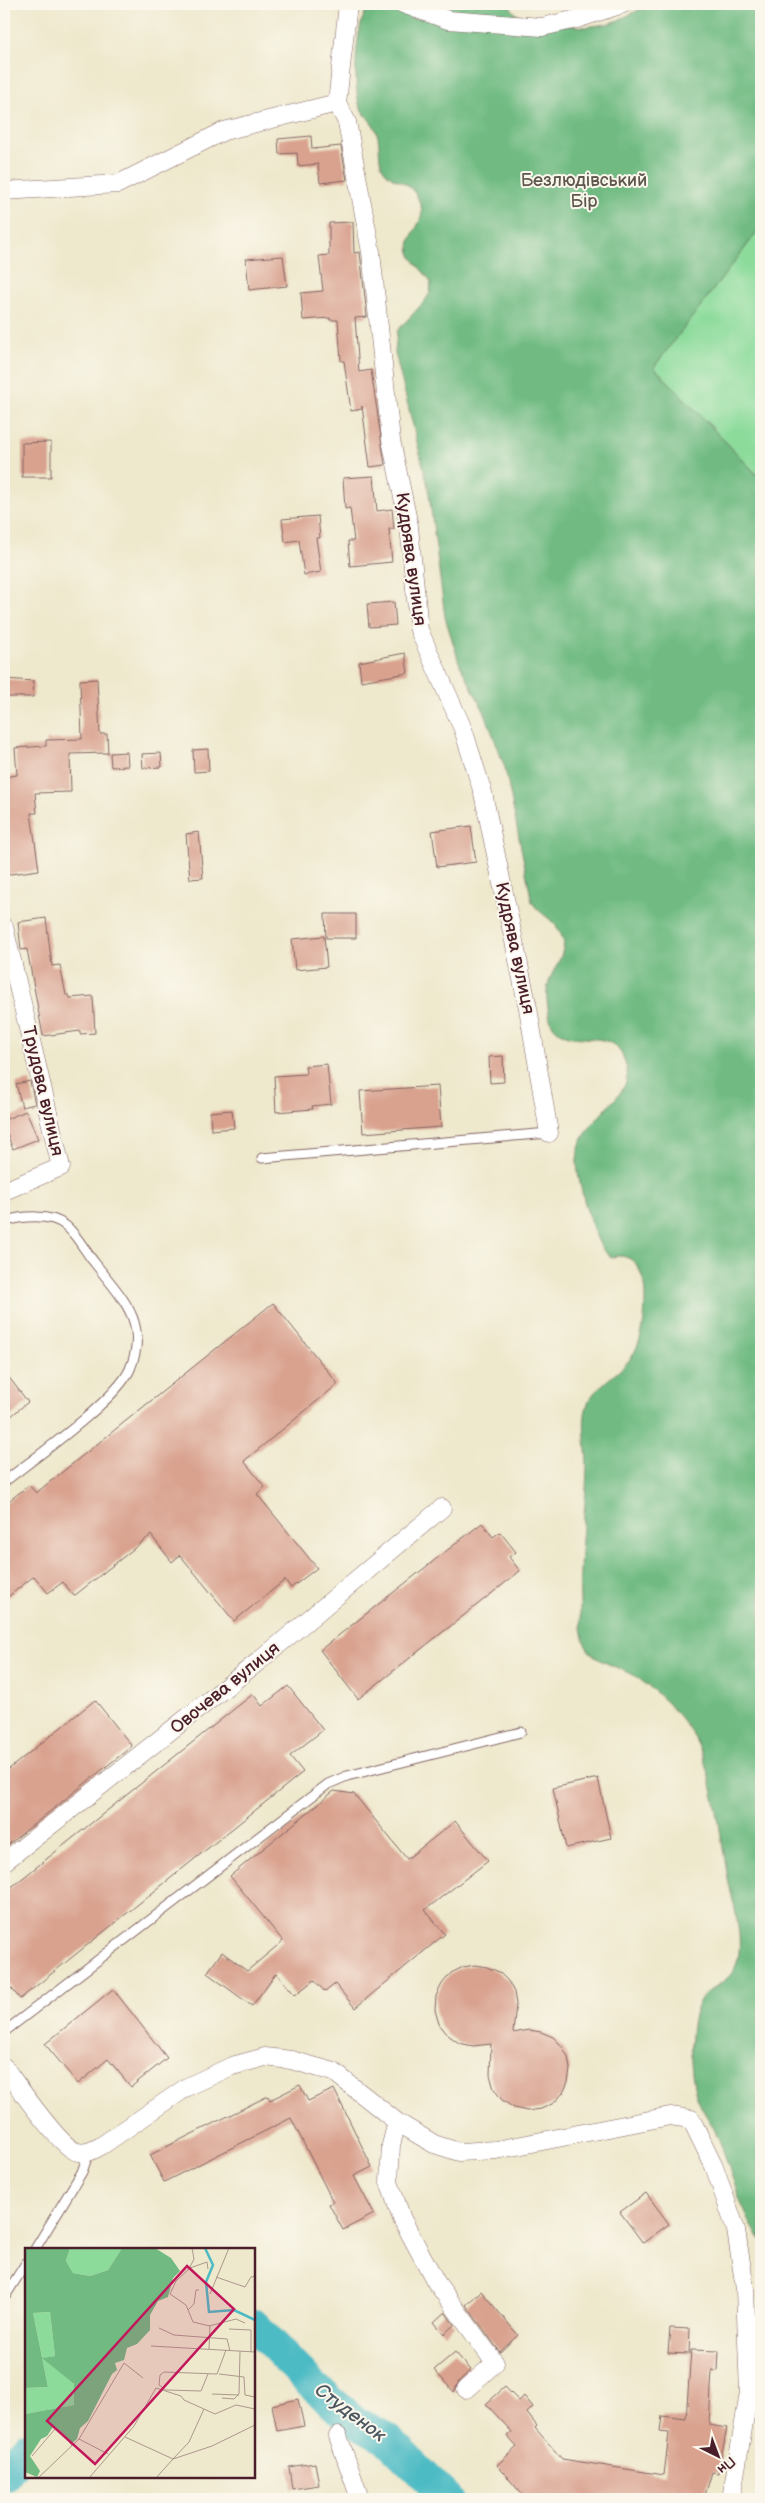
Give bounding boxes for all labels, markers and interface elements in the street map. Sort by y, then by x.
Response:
park label: Безлюдівський Бір [521,170,647,212]
street label: Кудрява вулиця [391,491,431,627]
street label: Кудрява вулиця [491,880,539,1016]
street label: Трудова вулиця [18,1024,68,1158]
street label: Овочева вулиця [166,1637,284,1739]
inset map [25,2248,255,2478]
water label: Студенок [310,2379,391,2448]
north arrow [692,2430,742,2480]
text: Пн [714,2453,739,2478]

